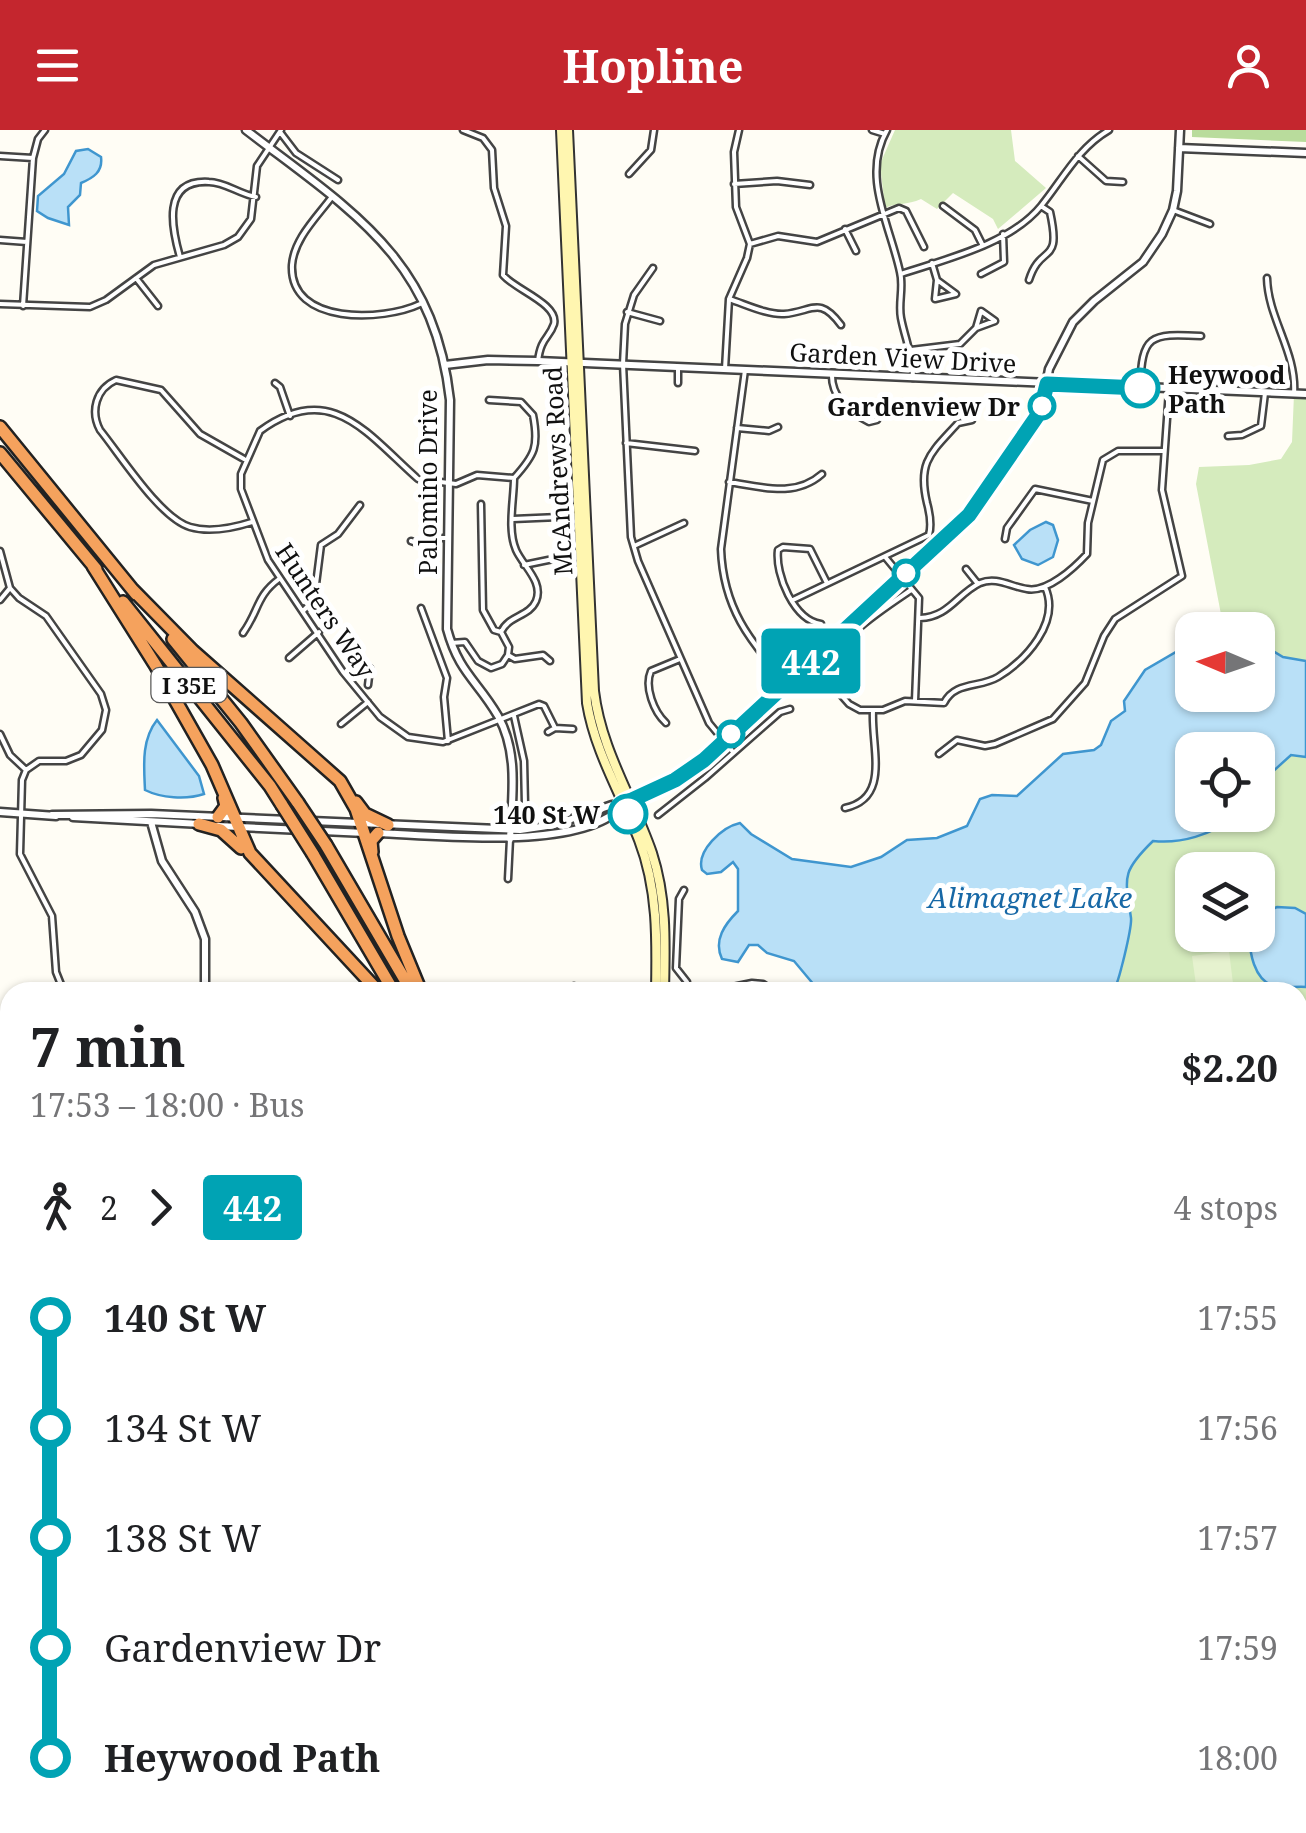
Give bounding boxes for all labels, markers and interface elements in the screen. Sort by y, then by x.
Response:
text: Hopline [563,35,743,96]
icon: menu [30,38,85,93]
icon: person [1221,38,1276,93]
street label: Garden View Drive [789,334,1017,380]
place label: Heywood Path [1168,357,1286,420]
street label: McAndrews Road [535,365,579,577]
marker: Heywood Path [1121,369,1159,407]
street label: Palomino Drive [410,389,444,575]
place label: Gardenview Dr [827,389,1020,423]
marker: Gardenview Dr [1029,393,1055,419]
street label: Hunters Way [268,536,384,685]
unlabelled marker [893,560,919,586]
north arrow [1175,612,1275,712]
map controls [1175,612,1275,952]
line badge: 442 [754,628,868,694]
text: 442 [781,638,841,685]
road number: I 35E [152,668,226,702]
unlabelled marker [718,721,744,747]
button: locate [1175,732,1275,832]
marker: 140 St W [609,795,647,833]
place label: 140 St W [493,797,600,831]
button: layers [1175,852,1275,952]
water label: Alimagnet Lake [926,878,1133,916]
text: 7 min [30,1008,186,1083]
text: $2.20 [1181,1041,1278,1093]
text: 17:53 – 18:00 · Bus [30,1083,304,1126]
icon: walk [30,1180,85,1235]
icon: forward [133,1180,188,1235]
text: 442 [223,1184,282,1231]
text: 2 [100,1186,118,1229]
text: 4 stops [1174,1186,1278,1229]
text: 140 St W [104,1291,266,1343]
text: 17:55 [1197,1296,1278,1339]
text: 134 St W [104,1401,261,1453]
text: 17:56 [1197,1406,1278,1449]
text: 138 St W [104,1511,261,1563]
text: 17:57 [1197,1516,1278,1559]
text: Gardenview Dr [104,1621,381,1673]
text: 17:59 [1197,1626,1278,1669]
text: Heywood Path [104,1731,380,1783]
text: 18:00 [1197,1736,1278,1779]

